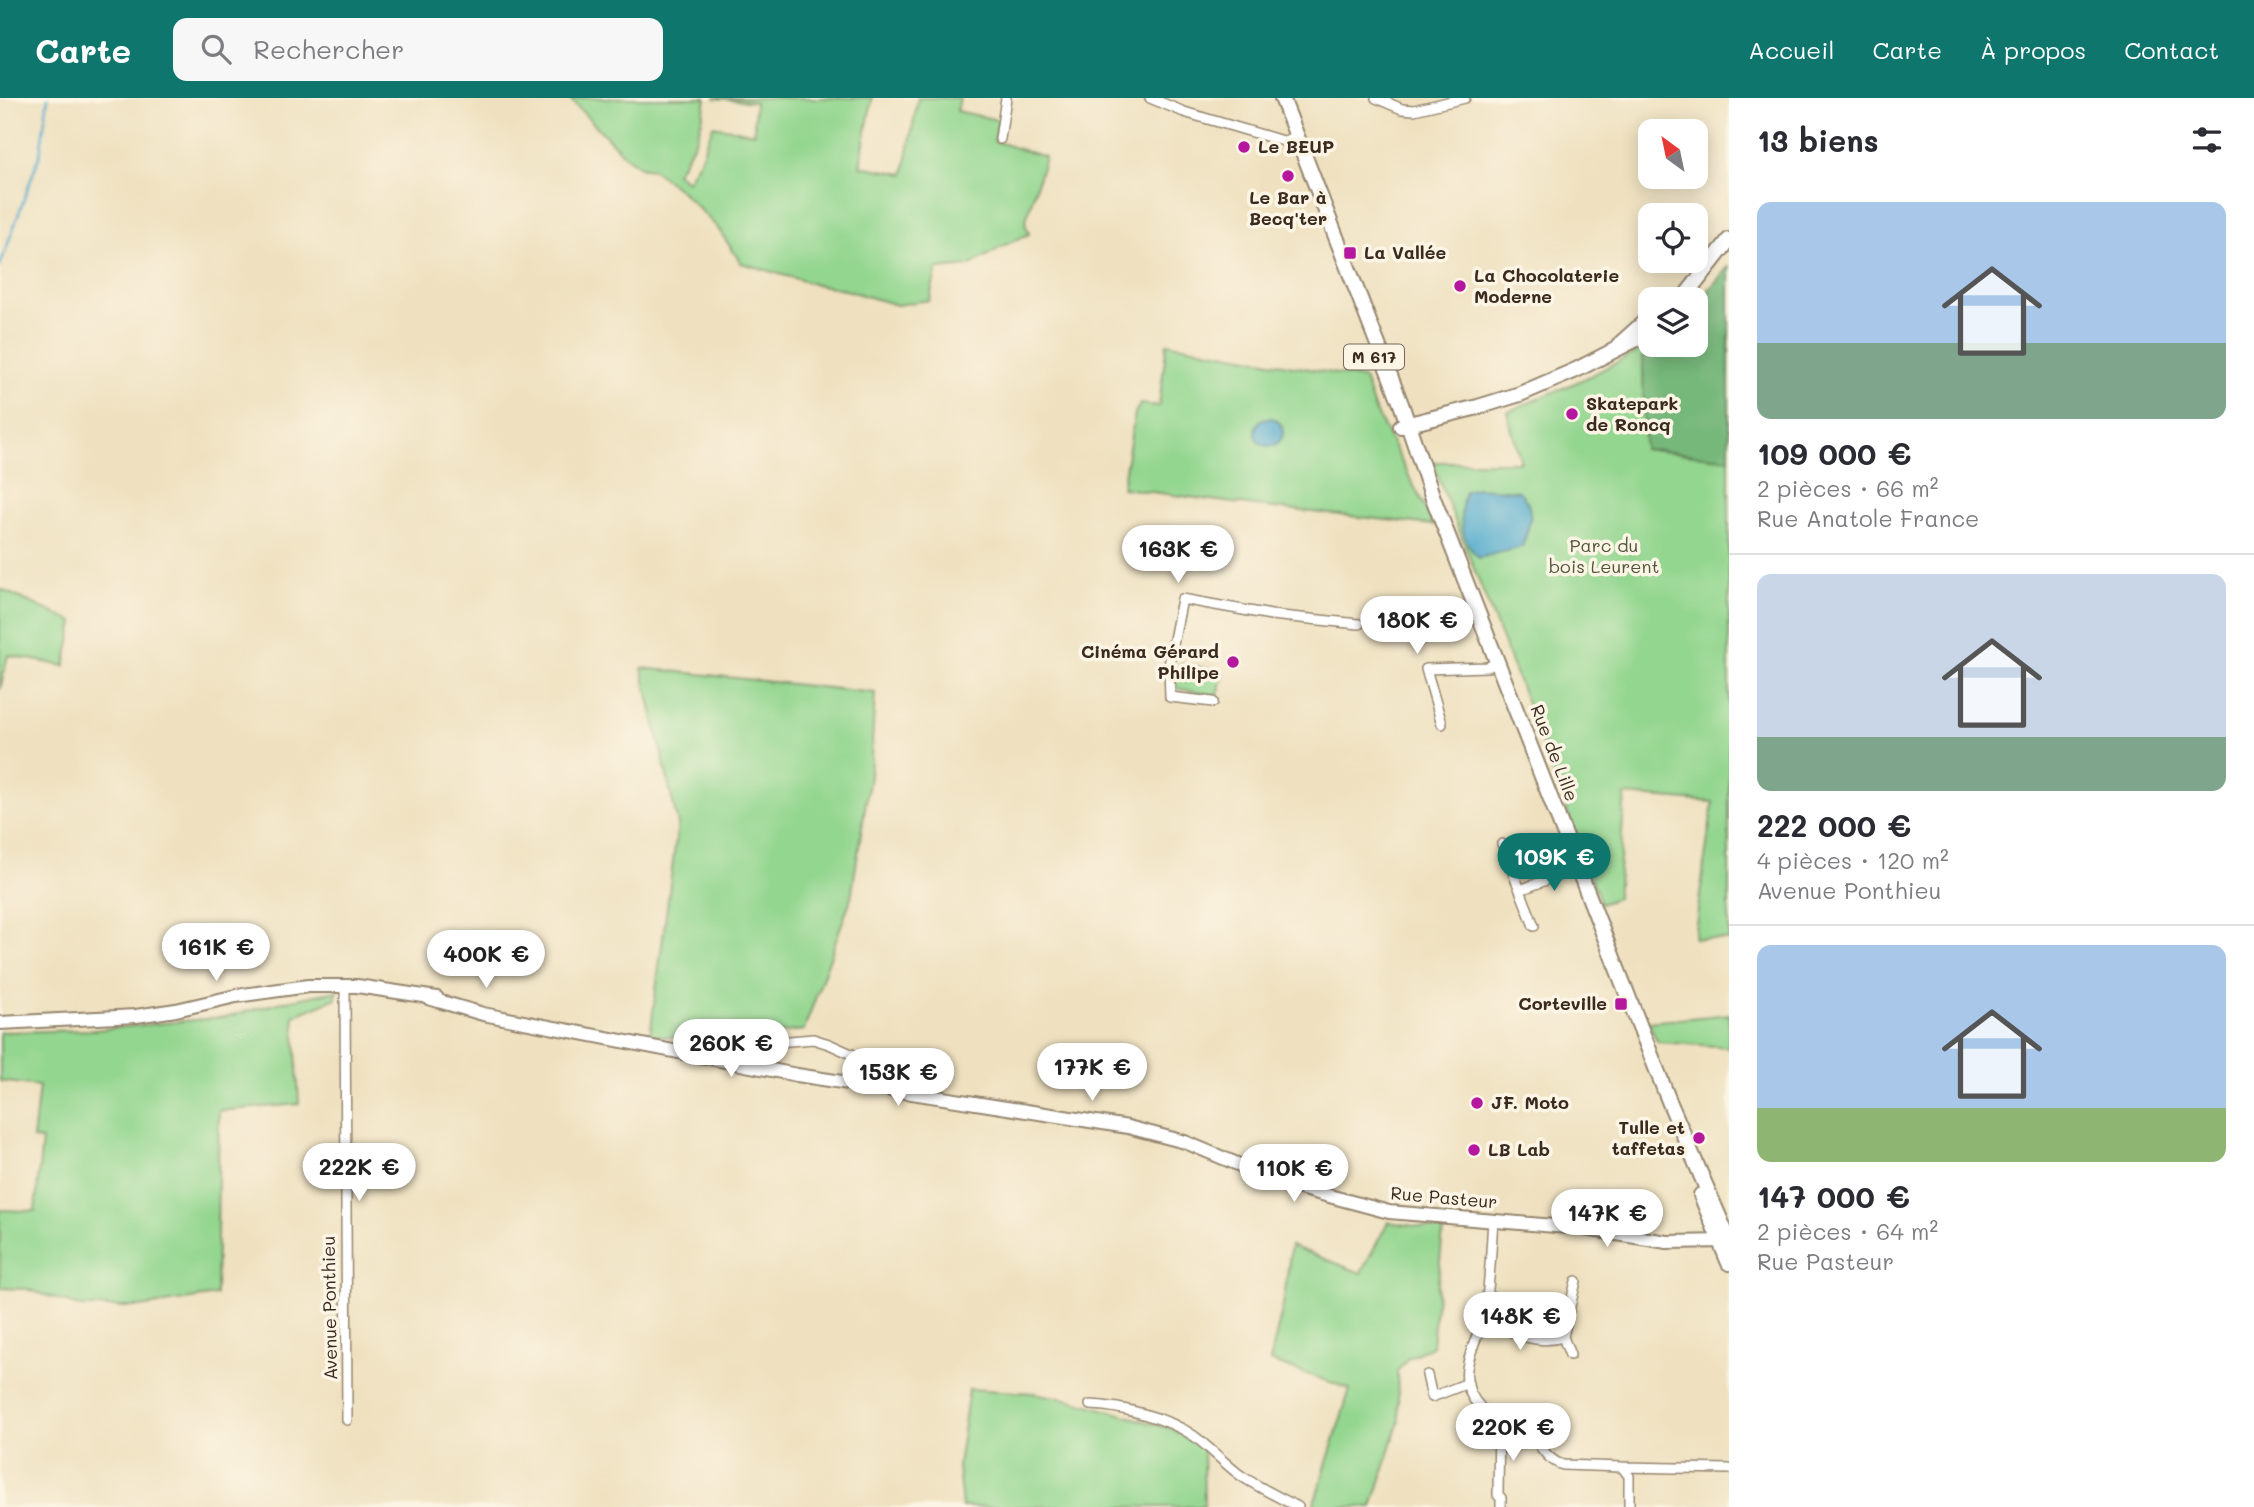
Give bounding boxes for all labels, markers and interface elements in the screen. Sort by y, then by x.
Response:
search box [173,18,663,81]
text: Carte [35,28,131,71]
icon: search [197,30,235,68]
text: Rechercher [253,32,404,66]
text: Accueil [1748,34,1834,65]
text: Carte [1872,34,1942,65]
text: À propos [1980,34,2086,65]
text: Contact [2124,34,2219,65]
north arrow [1638,119,1708,189]
map controls [1638,119,1708,357]
text: 13 biens [1757,120,1879,160]
icon: filters [2188,121,2226,159]
place label: Le BEUP [1258,134,1334,158]
marker: Le BEUP [1236,139,1252,155]
marker: Le Bar à Becq'ter [1280,168,1296,184]
place label: Le Bar à Becq'ter [1249,185,1327,230]
button: locate [1638,203,1708,273]
place label: La Vallée [1364,240,1446,264]
marker: La Vallée [1342,245,1358,261]
icon: home [1929,248,2055,374]
place label: La Chocolaterie Moderne [1474,263,1619,308]
marker: La Chocolaterie Moderne [1452,278,1468,294]
button: layers [1638,287,1708,357]
road number: M 617 [1344,344,1404,370]
place label: Skatepark de Roncq [1586,391,1678,436]
marker: Skatepark de Roncq [1564,406,1580,422]
text: 109 000 € [1757,433,1911,473]
text: 2 pièces · 66 m² [1757,473,1939,503]
text: Rue Anatole France [1757,503,1979,533]
pin: 163K € [1121,526,1235,585]
text: 163K € [1138,533,1218,563]
park label: Parc du bois Leurent [1549,533,1659,578]
pin: 180K € [1360,596,1474,656]
text: 180K € [1376,604,1458,634]
icon: home [1929,620,2055,746]
place label: Cinéma Gérard Philipe [1081,639,1219,684]
marker: Cinéma Gérard Philipe [1225,654,1241,670]
street label: Rue de Lille [1525,701,1584,804]
text: 222 000 € [1757,805,1911,845]
pin: 109K € [1497,834,1611,893]
text: 109K € [1514,841,1594,871]
text: 4 pièces · 120 m² [1757,845,1949,875]
text: Avenue Ponthieu [1757,875,1941,905]
pin: 161K € [159,924,273,983]
pin: 400K € [429,930,543,990]
text: 161K € [178,931,254,961]
text: 400K € [443,938,529,968]
place label: Corteville [1518,991,1607,1015]
icon: home [1929,991,2055,1117]
marker: Corteville [1613,996,1629,1012]
pin: 260K € [674,1020,788,1079]
text: 260K € [689,1027,773,1057]
pin: 177K € [1035,1044,1149,1103]
pin: 153K € [841,1048,955,1108]
text: 177K € [1053,1051,1131,1081]
text: 153K € [858,1056,938,1086]
place label: JF. Moto [1491,1090,1569,1114]
marker: JF. Moto [1469,1095,1485,1111]
place label: Tulle et taffetas [1612,1115,1685,1160]
marker: Tulle et taffetas [1691,1130,1707,1146]
place label: LB Lab [1488,1137,1550,1161]
marker: LB Lab [1466,1142,1482,1158]
pin: 222K € [302,1144,416,1203]
pin: 110K € [1237,1144,1351,1204]
text: 222K € [319,1151,399,1181]
text: 110K € [1255,1152,1333,1182]
text: 147 000 € [1757,1176,1910,1216]
street label: Rue Pasteur [1390,1180,1499,1214]
pin: 147K € [1550,1190,1664,1249]
text: 147K € [1567,1197,1647,1227]
text: 2 pièces · 64 m² [1757,1216,1938,1246]
street label: Avenue Ponthieu [316,1236,342,1380]
text: Rue Pasteur [1757,1246,1894,1276]
pin: 148K € [1463,1292,1577,1352]
text: 148K € [1479,1300,1561,1330]
pin: 220K € [1456,1404,1570,1463]
text: 220K € [1472,1411,1554,1441]

